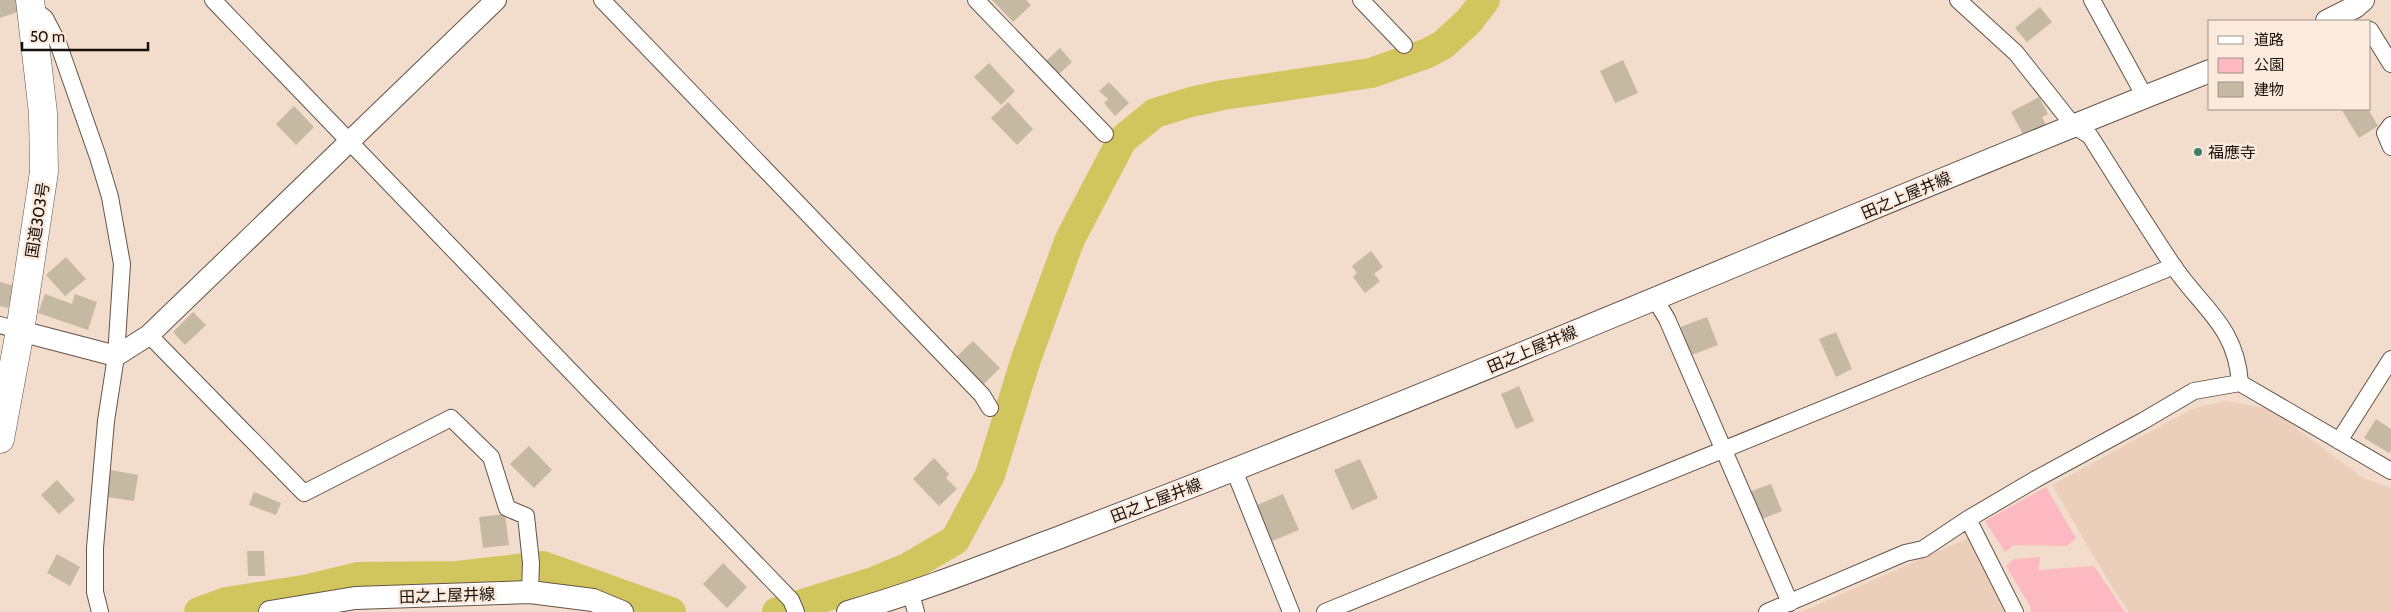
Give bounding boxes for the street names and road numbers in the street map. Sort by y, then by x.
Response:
street label: 田之上屋井線 [1858,168,1954,223]
street label: 国道303号 [22,181,53,259]
street label: 田之上屋井線 [1484,322,1580,377]
street label: 田之上屋井線 [1108,474,1204,527]
street label: 田之上屋井線 [399,584,495,607]

